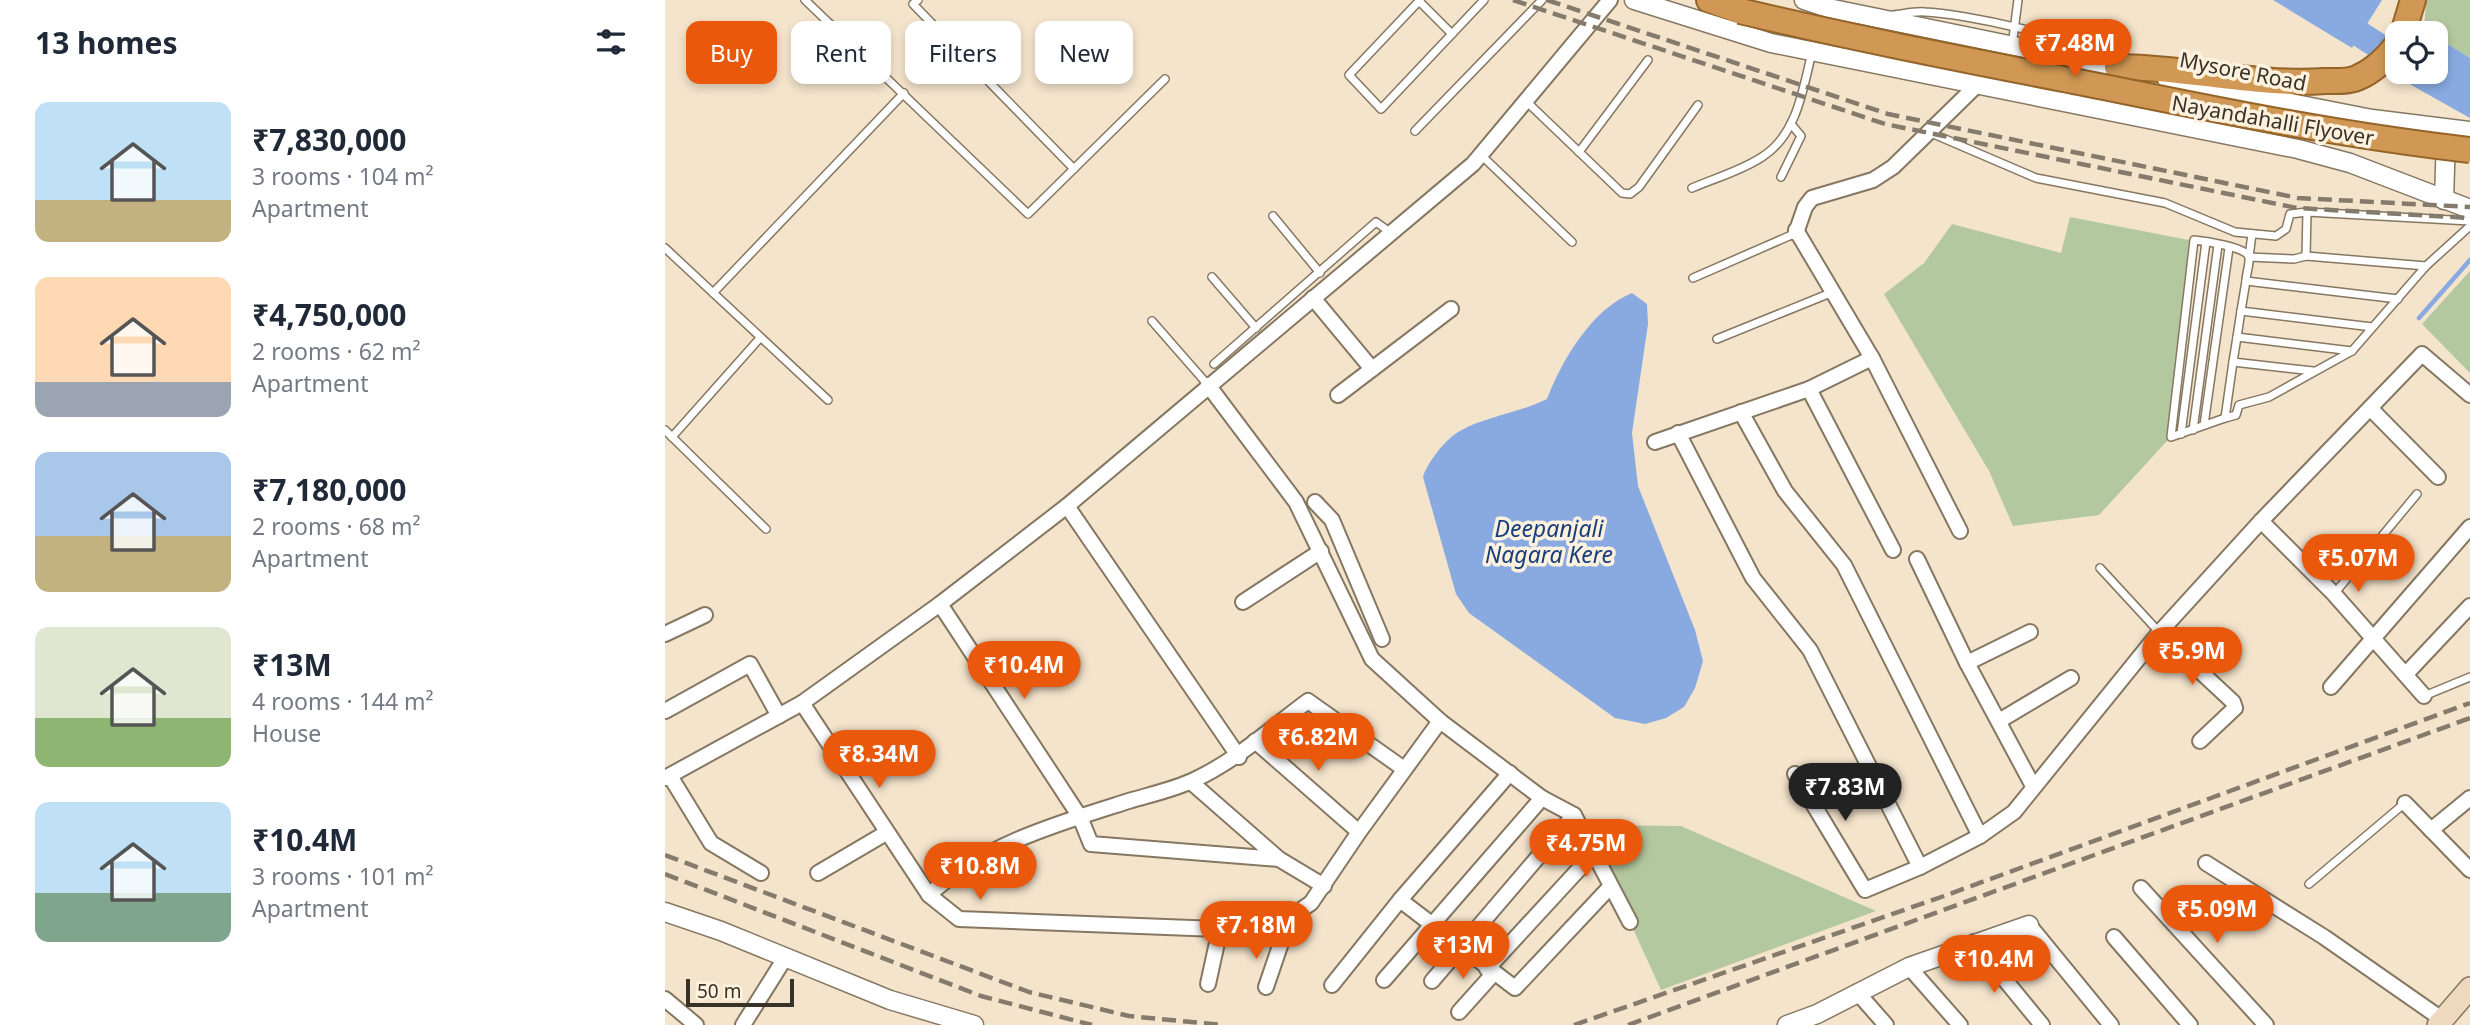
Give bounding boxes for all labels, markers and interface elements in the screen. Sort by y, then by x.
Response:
pin: ₹7.48M [2018,20,2132,79]
chip: Buy [686,21,777,84]
chip: Rent [791,21,891,84]
chip: Filters [905,21,1021,84]
chip: New [1035,21,1133,84]
map controls [2385,21,2448,84]
button: locate [2385,21,2448,84]
text: 13 homes [35,22,178,63]
icon: filters [592,23,630,61]
text: ₹7.48M [2035,26,2115,58]
street label: Mysore Road [2177,45,2309,97]
street label: Nayandahalli Flyover [2170,88,2377,152]
text: ₹7,830,000 [252,119,406,160]
icon: home [91,130,175,214]
text: 3 rooms · 104 m² [252,160,434,192]
text: Apartment [252,192,369,224]
text: ₹4,750,000 [252,294,406,335]
icon: home [91,305,175,389]
text: 2 rooms · 62 m² [252,335,421,367]
text: Apartment [252,367,369,399]
text: ₹7,180,000 [252,469,406,510]
icon: home [91,480,175,564]
text: 2 rooms · 68 m² [252,510,421,542]
water label: Deepanjali Nagara Kere [1485,512,1613,570]
pin: ₹5.07M [2301,534,2415,594]
text: ₹5.07M [2318,541,2398,573]
text: Apartment [252,542,369,574]
pin: ₹5.9M [2143,628,2241,687]
text: ₹5.9M [2158,634,2226,666]
pin: ₹10.4M [967,642,1081,701]
text: ₹13M [252,644,332,685]
text: ₹10.4M [984,648,1064,680]
icon: home [91,655,175,739]
text: 4 rooms · 144 m² [252,685,434,717]
pin: ₹6.82M [1261,714,1375,773]
text: House [252,717,321,749]
text: ₹6.82M [1278,720,1358,752]
pin: ₹8.34M [822,730,936,790]
text: ₹8.34M [839,737,919,769]
pin: ₹7.83M [1788,764,1902,823]
text: ₹7.83M [1805,770,1885,802]
text: ₹10.4M [252,819,357,860]
pin: ₹4.75M [1529,820,1643,879]
text: ₹4.75M [1546,826,1626,858]
icon: home [91,830,175,914]
pin: ₹10.8M [923,842,1037,902]
text: ₹10.8M [940,849,1020,881]
text: 3 rooms · 101 m² [252,860,434,892]
pin: ₹5.09M [2160,886,2274,945]
text: Apartment [252,892,369,924]
text: ₹5.09M [2177,892,2257,924]
pin: ₹7.18M [1199,902,1313,961]
text: ₹7.18M [1216,908,1296,940]
pin: ₹13M [1422,922,1504,981]
text: ₹13M [1432,928,1494,960]
pin: ₹10.4M [1937,936,2051,995]
text: ₹10.4M [1954,942,2034,974]
scale bar [686,976,795,1008]
text: 50 m [697,978,741,1004]

